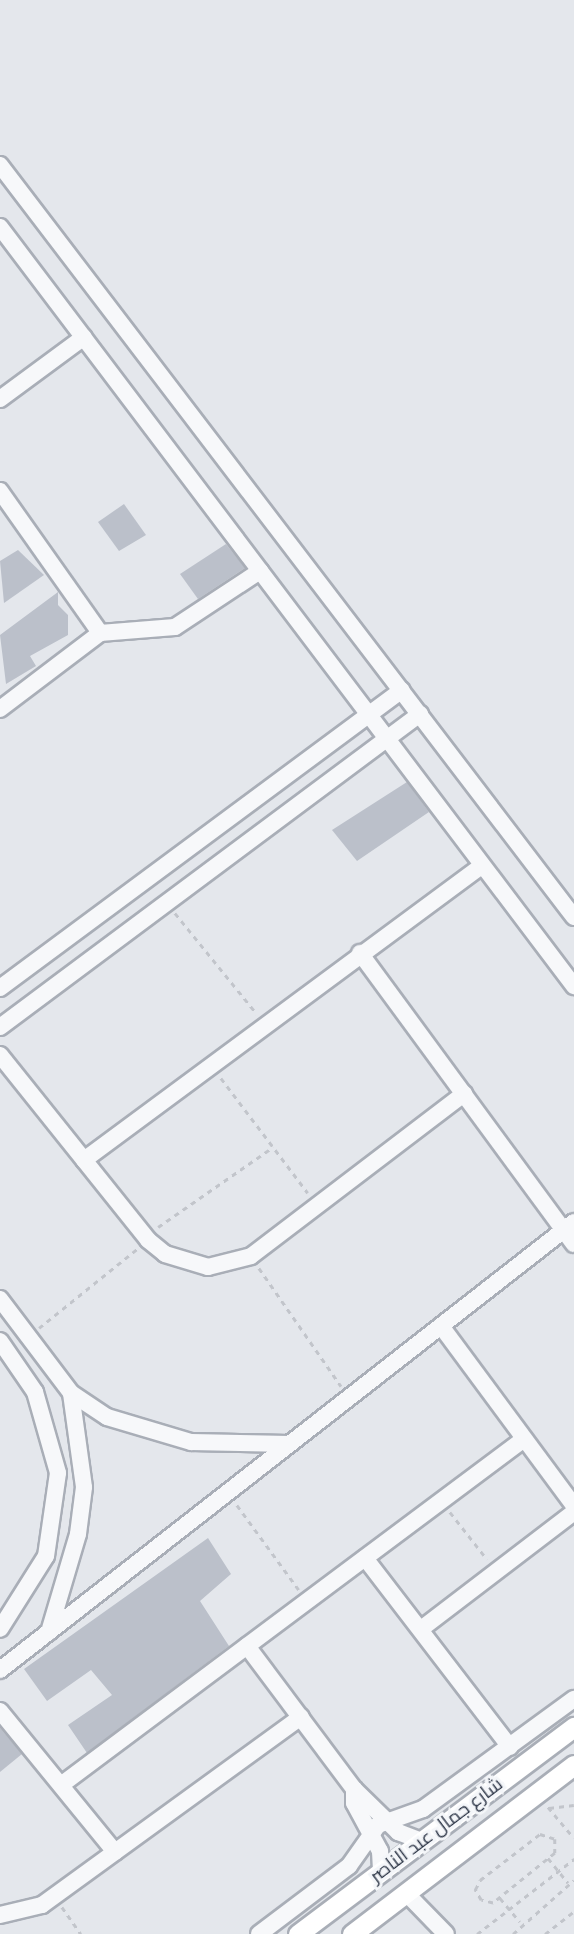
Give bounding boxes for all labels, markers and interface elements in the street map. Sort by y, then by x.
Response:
street label: شارع جمال عبد الناصر [365,1773,507,1887]

